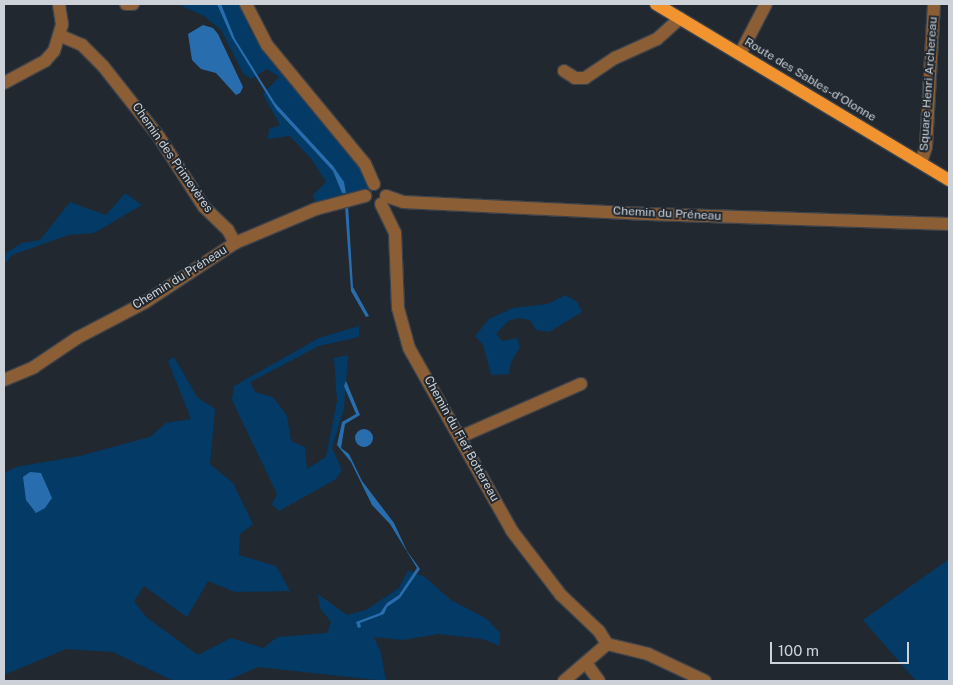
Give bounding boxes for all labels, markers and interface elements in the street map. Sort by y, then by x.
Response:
street label: Square Henri Archereau [917,16,941,152]
street label: Route des Sables-d'Olonne [741,35,879,125]
street label: Chemin des Primevères [129,100,215,216]
street label: Chemin du Préneau [612,204,722,224]
street label: Chemin du Préneau [130,243,230,313]
street label: Chemin du Fief Bottereau [420,374,502,504]
scale bar [773,632,912,664]
text: 100 m [778,642,819,659]

